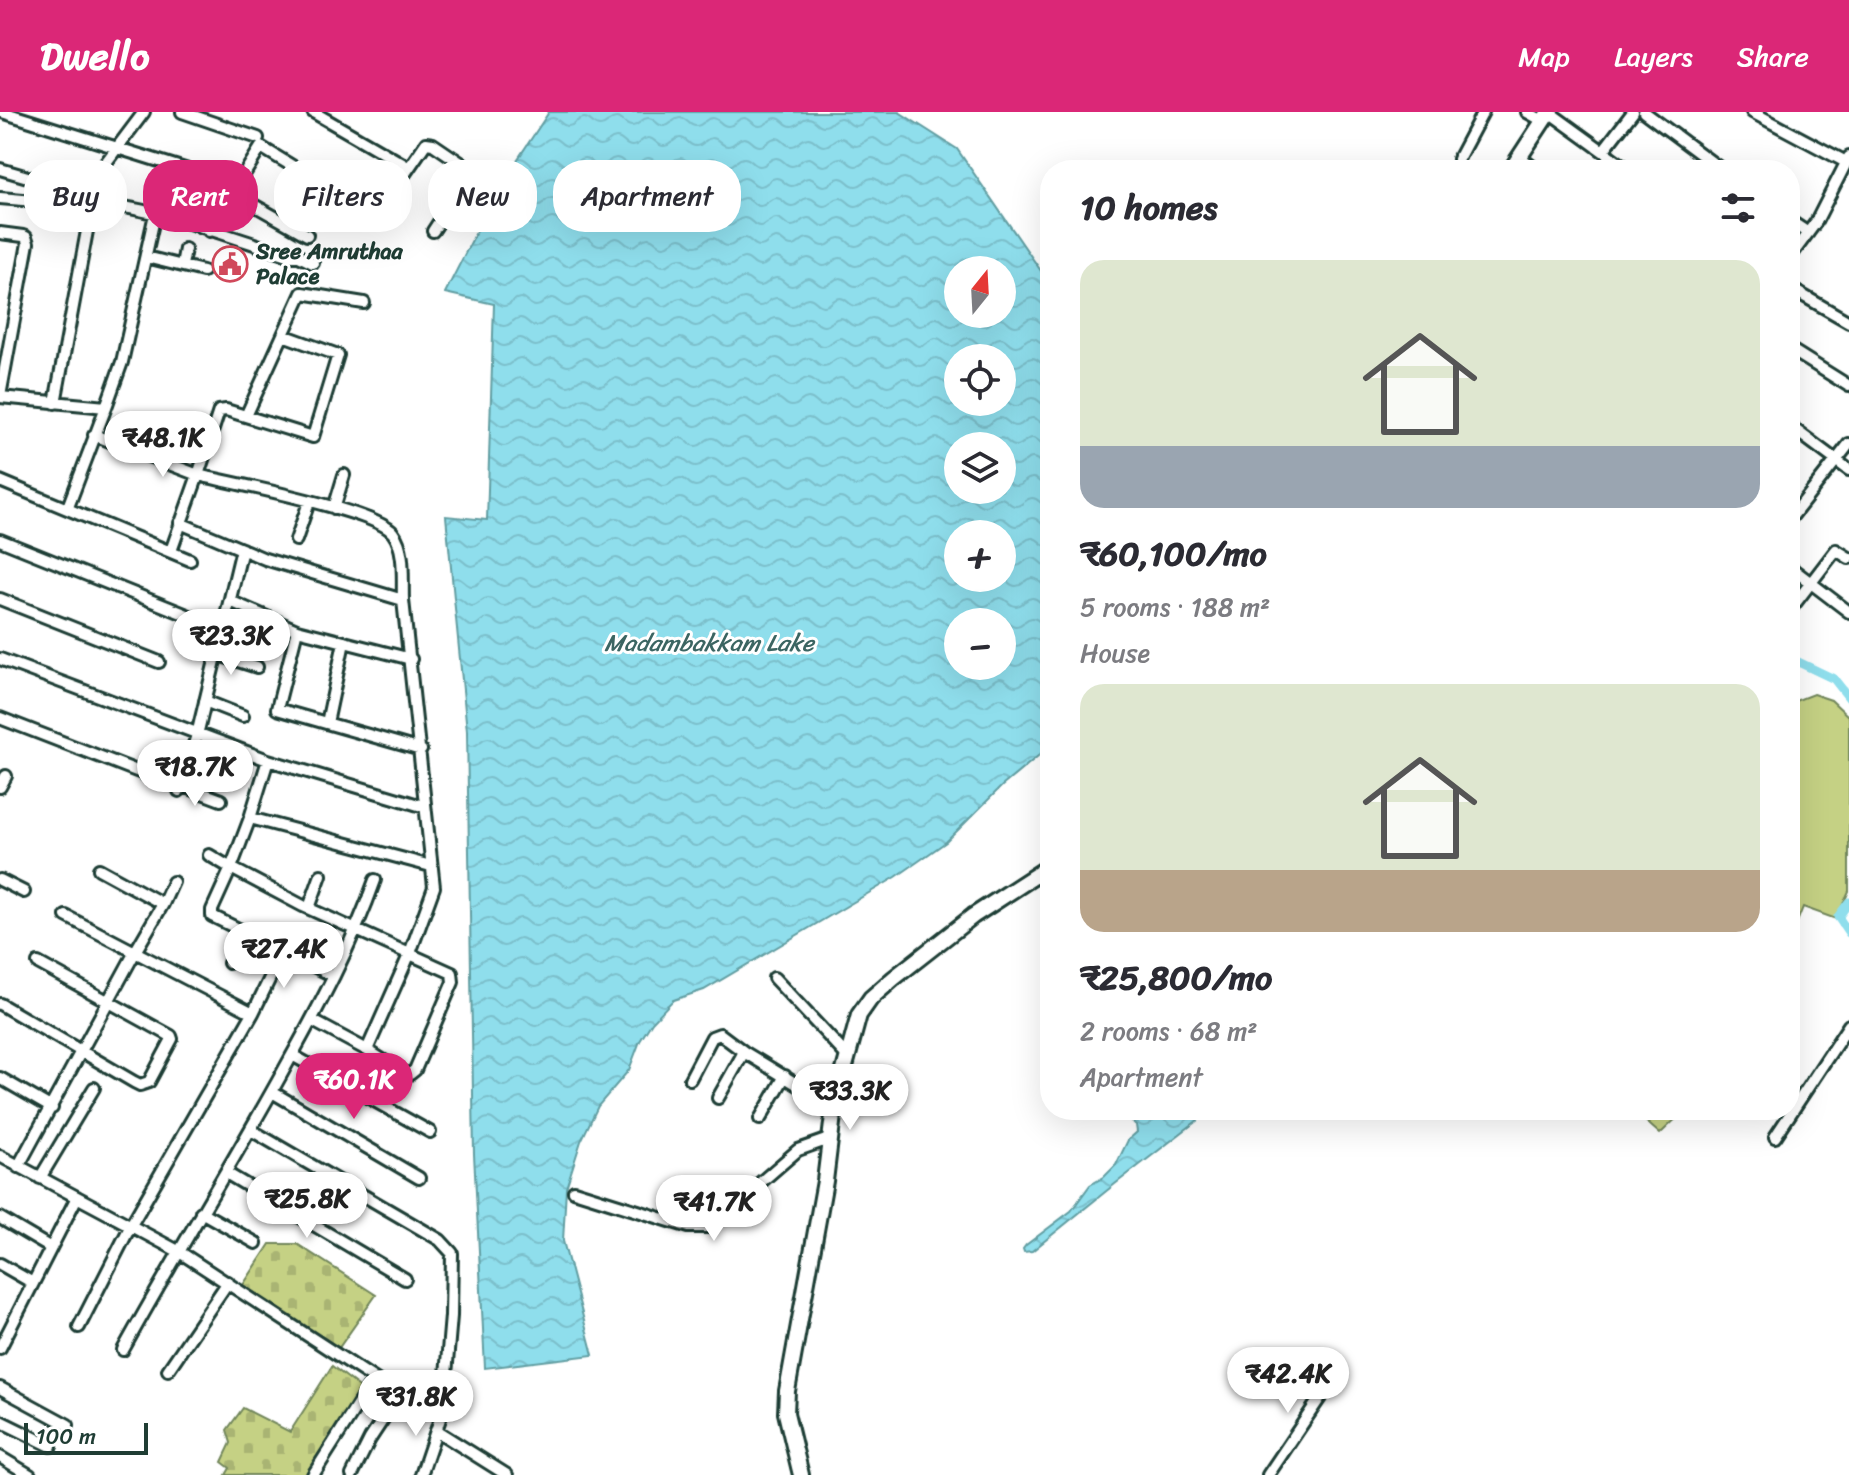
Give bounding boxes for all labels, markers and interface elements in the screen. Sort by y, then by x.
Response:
text: Dwello [40,23,149,90]
text: Map [1518,32,1570,81]
text: Layers [1614,32,1693,81]
text: Share [1737,32,1809,81]
chip: Buy [24,160,127,232]
chip: Rent [143,160,258,232]
chip: Filters [274,160,412,232]
chip: New [428,160,537,232]
chip: Apartment [553,160,741,232]
text: 10 homes [1080,178,1218,238]
icon: filters [1716,186,1760,230]
place label: Sree Amruthaa Palace [255,232,403,296]
public building icon: Sree Amruthaa Palace [211,245,249,283]
north arrow [944,256,1016,328]
map controls [944,256,1016,680]
icon: home [1348,312,1492,456]
button: locate [944,344,1016,416]
pin: ₹48.1K [98,411,228,479]
text: ₹48.1K [122,414,204,460]
button: layers [944,432,1016,504]
button: + [944,520,1016,592]
text: ₹60,100/mo [1080,524,1267,584]
text: 5 rooms · 188 m² [1080,584,1270,630]
button: − [944,608,1016,680]
pin: ₹23.3K [166,609,296,677]
text: ₹23.3K [190,612,272,658]
water label: Madambakkam Lake [604,622,816,664]
text: House [1080,630,1150,676]
icon: home [1348,736,1492,880]
pin: ₹18.7K [130,740,260,808]
text: ₹18.7K [155,743,235,789]
pin: ₹27.4K [219,922,349,990]
text: ₹27.4K [242,925,326,971]
text: ₹25,800/mo [1080,948,1272,1008]
text: 2 rooms · 68 m² [1080,1008,1257,1054]
pin: ₹60.1K [289,1053,419,1121]
text: Apartment [1080,1054,1203,1100]
text: ₹60.1K [314,1056,394,1102]
pin: ₹33.3K [785,1064,915,1132]
text: ₹33.3K [809,1067,891,1113]
pin: ₹25.8K [242,1172,372,1240]
text: ₹25.8K [265,1175,349,1221]
pin: ₹41.7K [649,1175,779,1243]
text: ₹41.7K [674,1178,754,1224]
pin: ₹42.4K [1223,1347,1353,1415]
text: ₹42.4K [1245,1350,1331,1396]
pin: ₹31.8K [351,1370,481,1438]
text: ₹31.8K [376,1373,456,1419]
text: 100 m [36,1417,96,1456]
scale bar [24,1419,148,1455]

